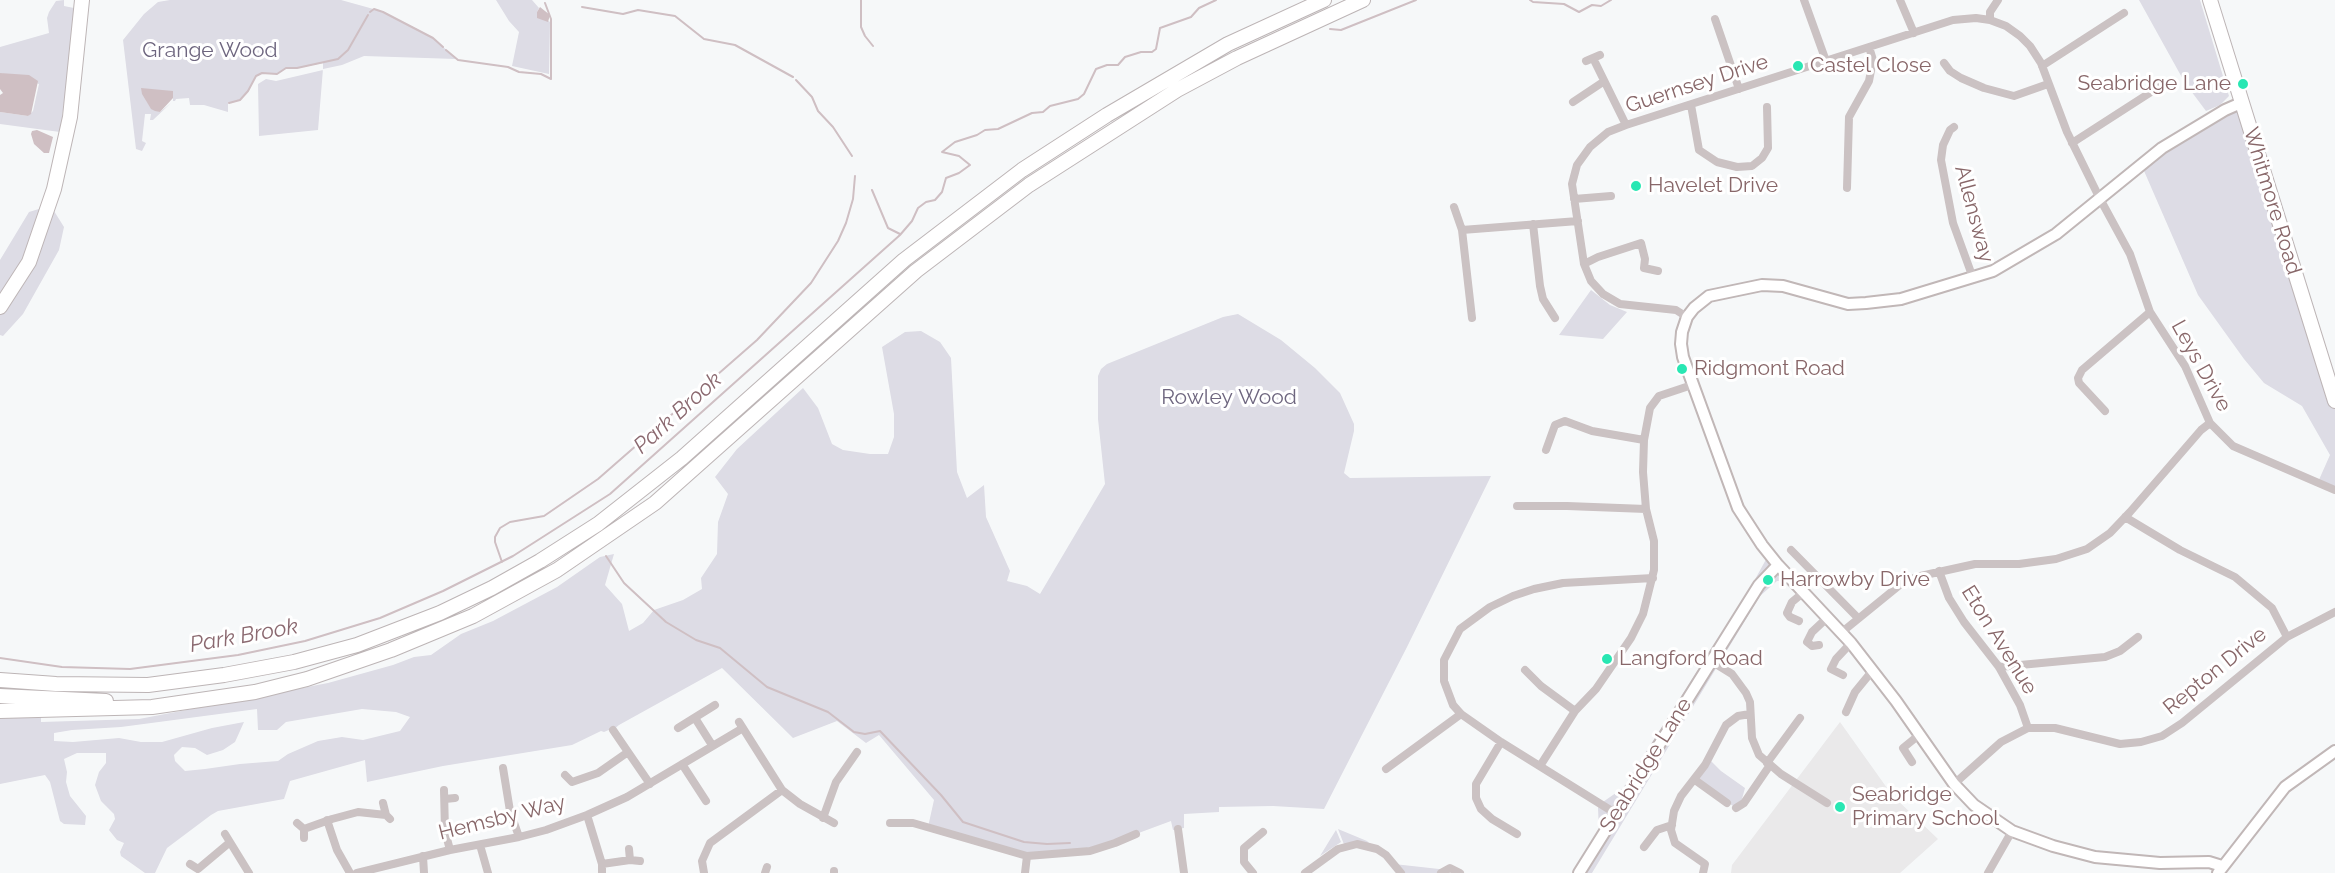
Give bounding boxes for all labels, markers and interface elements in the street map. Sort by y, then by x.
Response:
park label: Grange Wood [142,38,278,64]
street label: Guernsey Drive [1623,49,1771,119]
place label: Castel Close [1810,53,1931,79]
marker: Castel Close [1791,59,1805,73]
place label: Seabridge Lane [2078,71,2231,97]
marker: Seabridge Lane [2236,77,2250,91]
street label: Whitmore Road [2238,124,2306,278]
street label: Allensway [1949,163,1999,265]
place label: Havelet Drive [1648,173,1778,199]
marker: Havelet Drive [1629,179,1643,193]
street label: Leys Drive [2166,316,2236,416]
place label: Ridgmont Road [1694,356,1845,382]
marker: Ridgmont Road [1675,362,1689,376]
water label: Park Brook [629,367,727,459]
park label: Rowley Wood [1161,385,1297,411]
place label: Harrowby Drive [1780,567,1930,593]
marker: Harrowby Drive [1761,573,1775,587]
street label: Eton Avenue [1956,581,2042,699]
water label: Park Brook [188,614,300,658]
street label: Repton Drive [2158,622,2272,720]
place label: Langford Road [1619,646,1763,672]
marker: Langford Road [1600,652,1614,666]
street label: Seabridge Lane [1595,693,1697,837]
place label: Seabridge Primary School [1852,782,1999,832]
street label: Hemsby Way [436,790,568,846]
marker: Seabridge Primary School [1833,800,1847,814]

